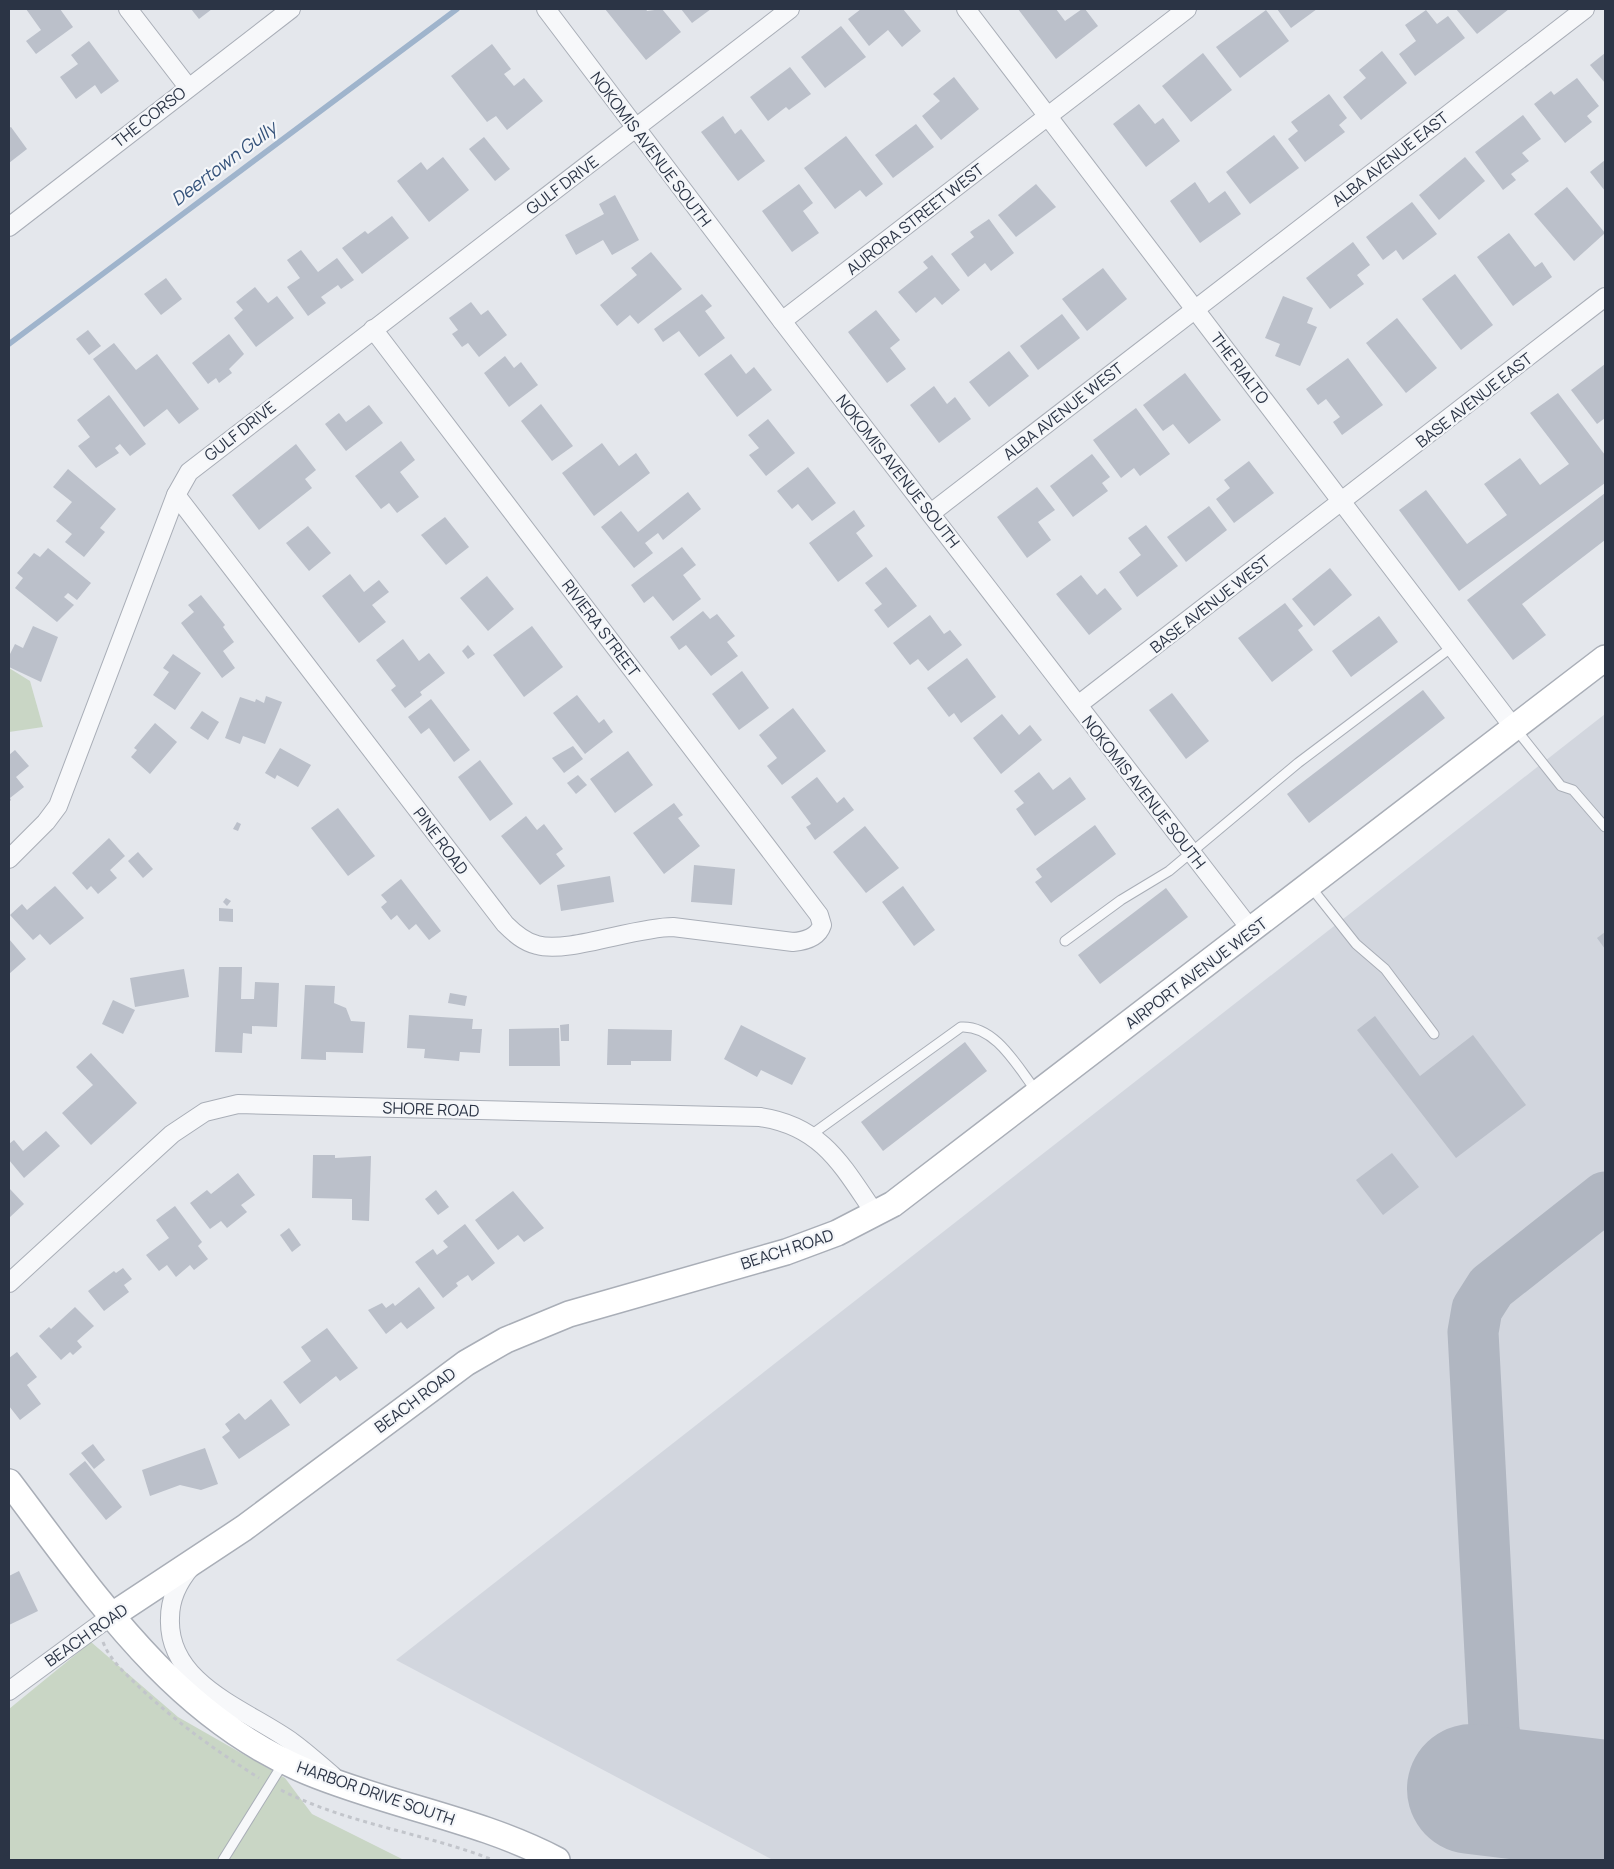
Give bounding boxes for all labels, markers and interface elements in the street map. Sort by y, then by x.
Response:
street label: NOKOMIS AVENUE SOUTH [585,67,717,231]
street label: THE CORSO [108,81,191,153]
street label: ALBA AVENUE EAST [1327,106,1453,211]
water label: Deertown Gully [166,114,283,211]
street label: GULF DRIVE [521,151,603,219]
street label: AURORA STREET WEST [842,158,989,280]
street label: THE RIALTO [1206,328,1274,409]
street label: BASE AVENUE EAST [1411,347,1537,453]
street label: ALBA AVENUE WEST [998,357,1128,465]
street label: NOKOMIS AVENUE SOUTH [831,390,965,552]
street label: GULF DRIVE [200,396,280,466]
street label: BASE AVENUE WEST [1145,550,1275,658]
street label: RIVIERA STREET [557,575,645,682]
street label: NOKOMIS AVENUE SOUTH [1077,711,1211,873]
street label: PINE ROAD [408,803,474,879]
street label: AIRPORT AVENUE WEST [1120,912,1272,1034]
street label: SHORE ROAD [382,1096,480,1122]
street label: BEACH ROAD [738,1224,837,1274]
street label: BEACH ROAD [370,1362,460,1438]
street label: BEACH ROAD [40,1598,132,1672]
street label: HARBOR DRIVE SOUTH [294,1756,458,1830]

